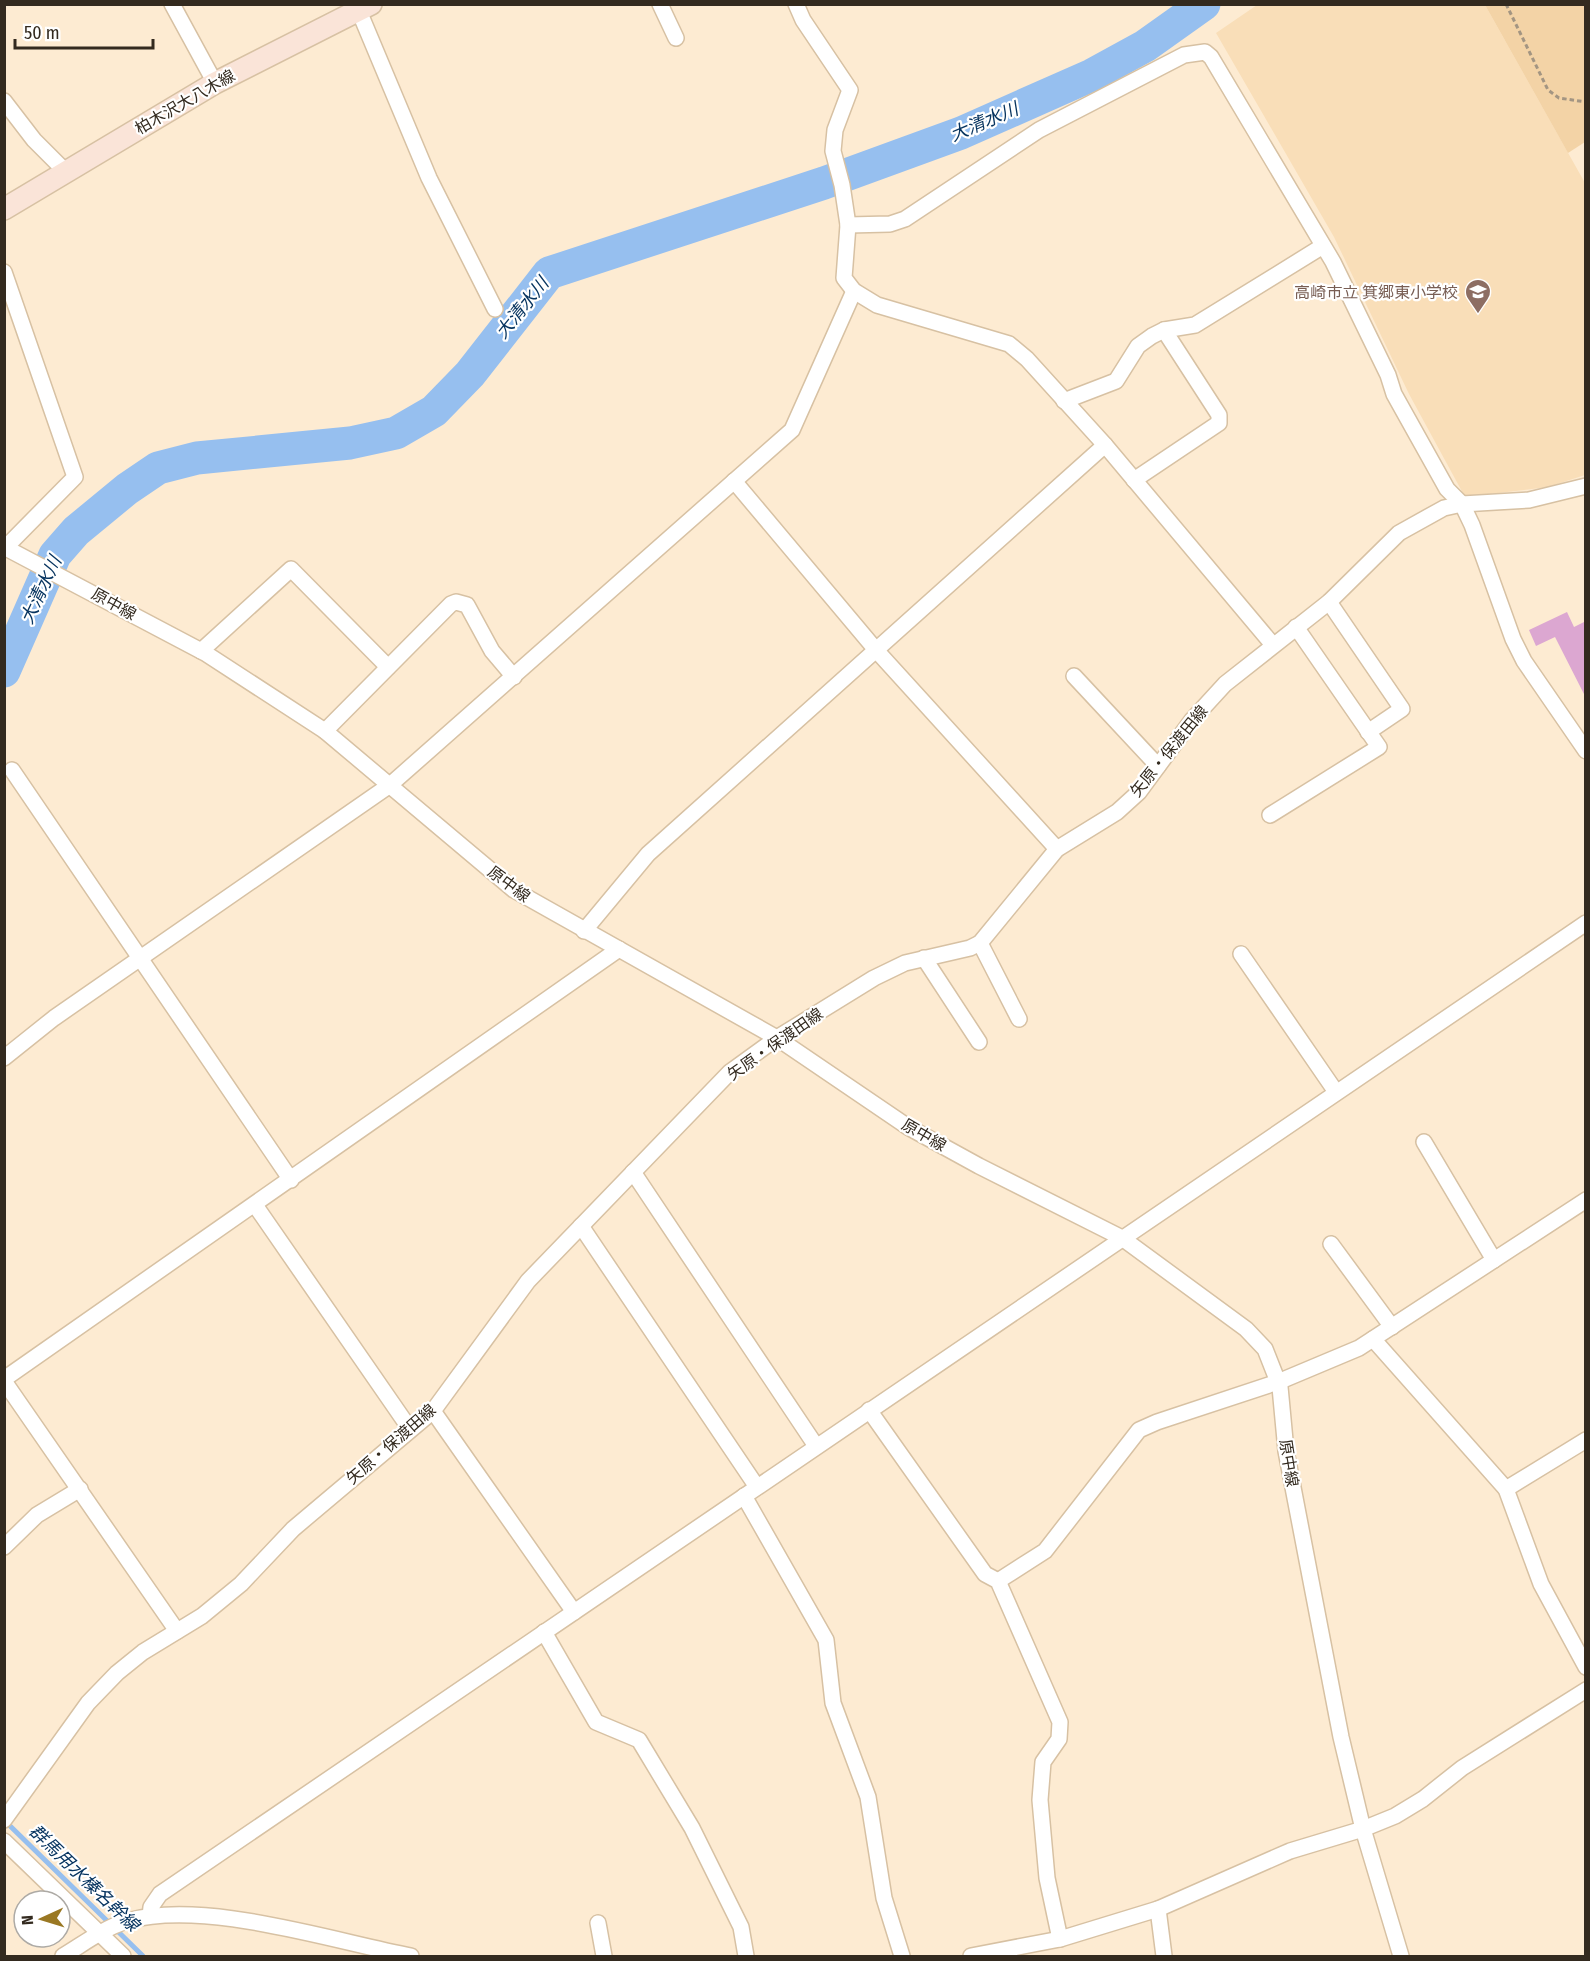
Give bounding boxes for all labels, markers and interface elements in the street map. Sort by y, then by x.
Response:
scale bar [15,12,153,50]
text: 50 m [24,22,60,44]
street label: 柏木沢大八木線 [132,66,238,138]
water label: 大清水川 [947,97,1023,146]
water label: 大清水川 [491,272,554,343]
school or university icon: 高崎市立 箕郷東小学校 [1463,277,1493,315]
place label: 高崎市立 箕郷東小学校 [1294,283,1458,302]
water label: 大清水川 [16,551,67,627]
street label: 原中線 [88,584,140,624]
street label: 矢原・保渡田線 [1126,701,1212,801]
street label: 原中線 [484,862,534,906]
street label: 矢原・保渡田線 [724,1004,826,1084]
street label: 原中線 [898,1115,950,1155]
street label: 矢原・保渡田線 [342,1400,440,1488]
street label: 原中線 [1276,1438,1302,1488]
water label: 群馬用水榛名幹線 [25,1820,145,1937]
north arrow [12,1889,72,1949]
text: N [18,1915,37,1925]

